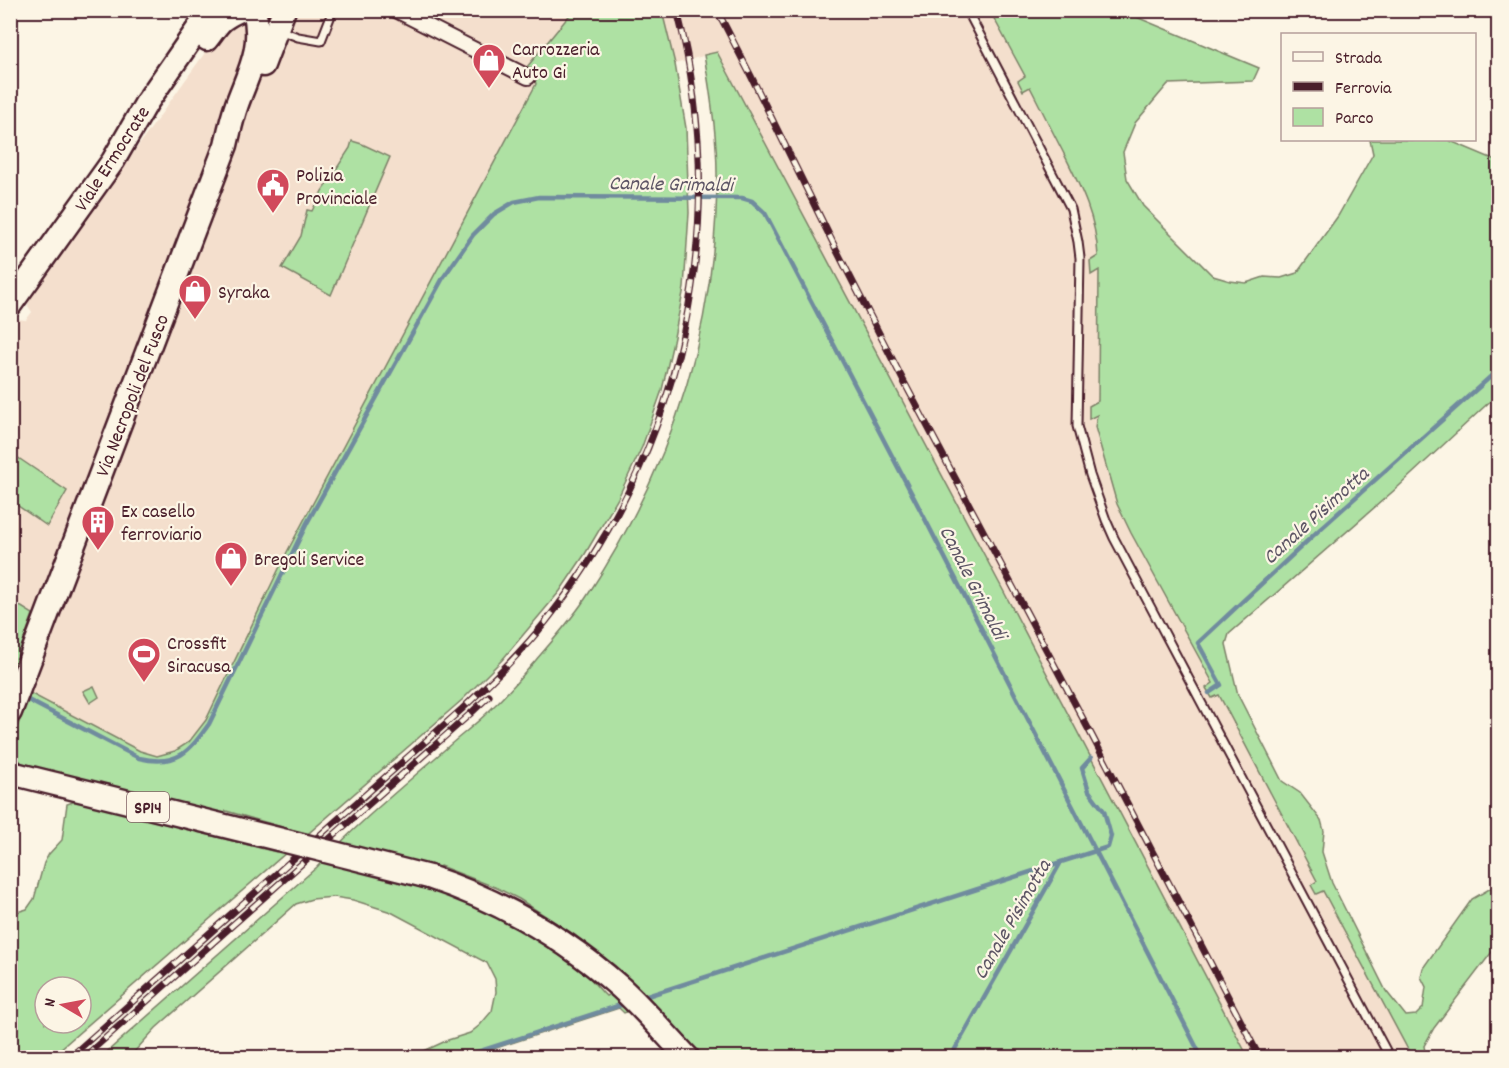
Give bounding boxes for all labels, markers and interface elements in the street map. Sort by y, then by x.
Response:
legend [1281,33,1476,141]
place label: Carrozzeria Auto Gi [512,37,600,88]
shop icon: Carrozzeria Auto Gi [471,42,507,89]
text: Strada [1335,47,1382,72]
text: Ferrovia [1335,77,1392,102]
street label: Viale Ermocrate [69,101,158,218]
text: Parco [1335,107,1374,132]
place label: Polizia Provinciale [296,163,377,214]
public building icon: Polizia Provinciale [255,167,291,214]
water label: Canale Grimaldi [609,170,736,202]
shop icon: Syraka [177,273,213,320]
place label: Syraka [218,280,270,308]
street label: Via Necropoli del Fusco [90,311,178,481]
water label: Canale Pisimotta [1257,460,1378,573]
place label: Ex casello ferroviario [121,499,202,550]
building icon: Ex casello ferroviario [80,504,116,551]
water label: Canale Grimaldi [930,521,1014,648]
shop icon: Bregoli Service [213,540,249,587]
place label: Bregoli Service [254,547,364,575]
place label: Crossfit Siracusa [167,631,231,682]
sports icon: Crossfit Siracusa [126,636,162,683]
road number: SP14 [127,792,169,822]
water label: Canale Pisimotta [967,854,1061,986]
north arrow [33,975,93,1035]
text: N [39,997,63,1009]

